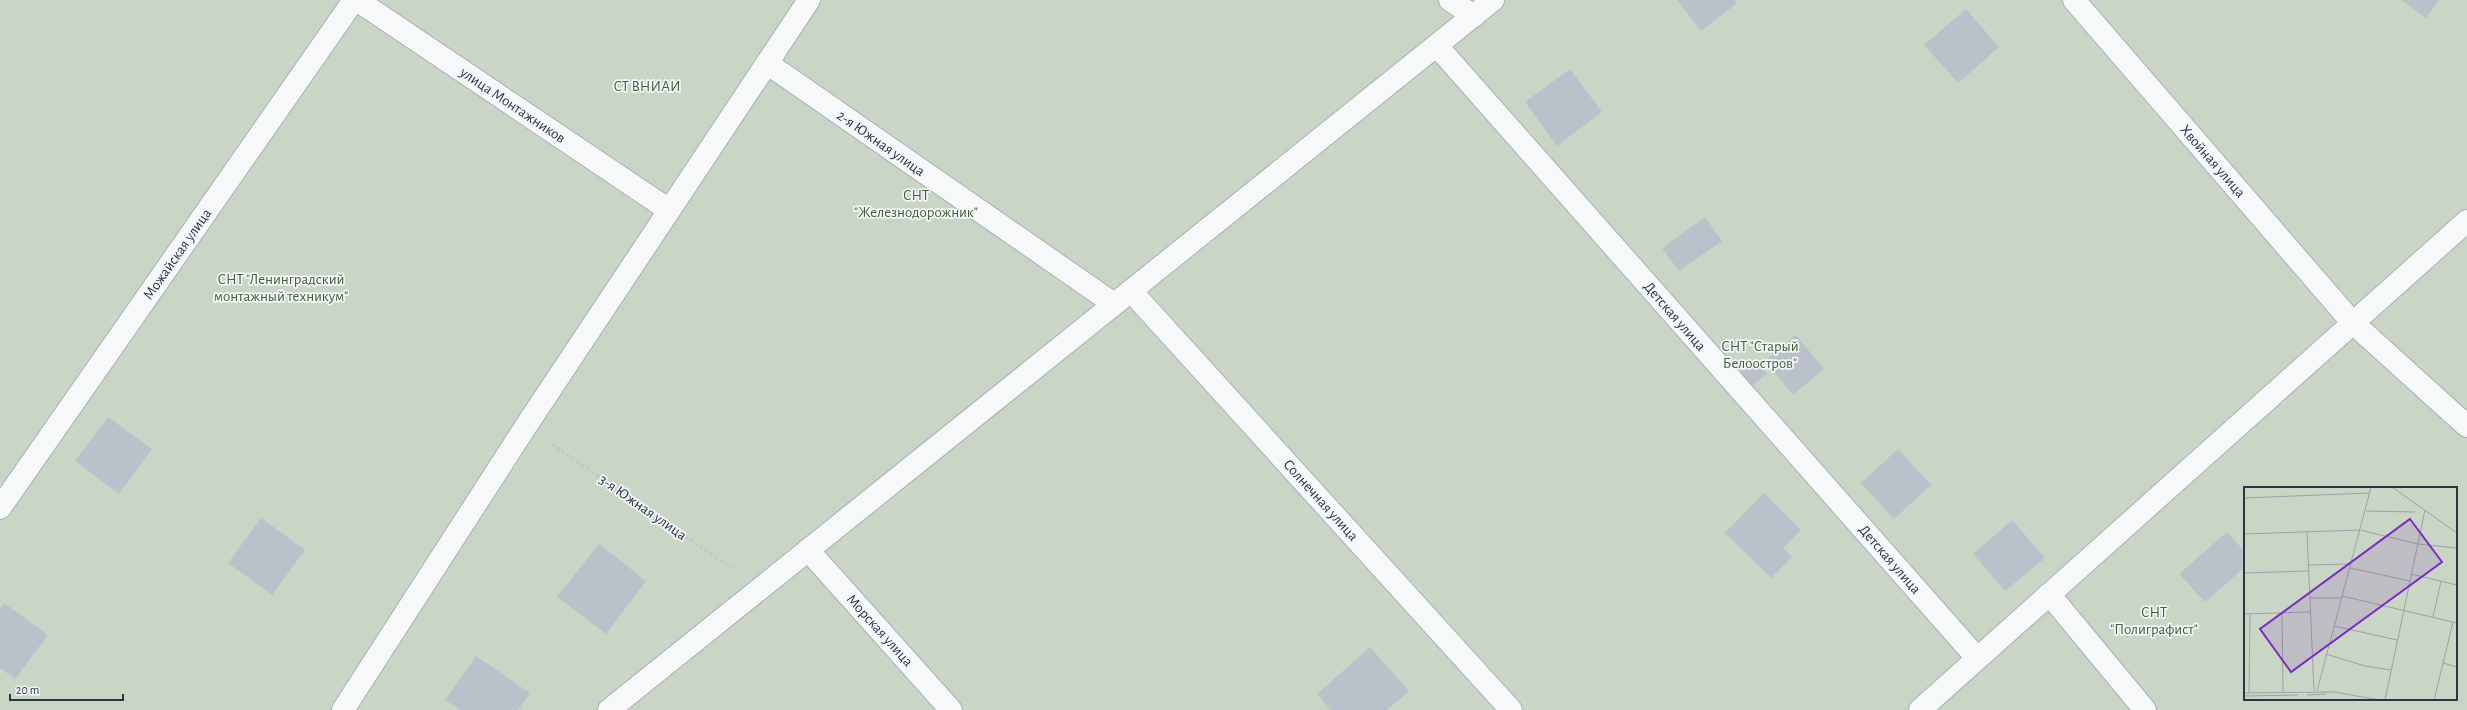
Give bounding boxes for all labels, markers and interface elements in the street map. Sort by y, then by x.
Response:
street label: улица Монтажников [457,64,568,146]
park label: СТ ВНИАИ [613,79,681,94]
street label: 2-я Южная улица [834,108,928,179]
street label: Хвойная улица [2177,122,2248,201]
park label: СНТ "Железнодорожник" [854,188,978,220]
street label: Можайская улица [140,206,214,303]
park label: СНТ "Ленинградский монтажный техникум" [214,272,348,304]
street label: Детская улица [1641,279,1709,354]
park label: СНТ "Старый Белоостров" [1721,339,1799,371]
street label: Солнечная улица [1280,457,1361,544]
street label: 3-я Южная улица [596,472,689,543]
inset map [2244,487,2457,700]
street label: Детская улица [1856,522,1924,597]
street label: Морская улица [844,591,916,669]
park label: СНТ "Полиграфист" [2110,605,2198,637]
scale bar [10,676,123,702]
text: 20 m [16,684,39,696]

